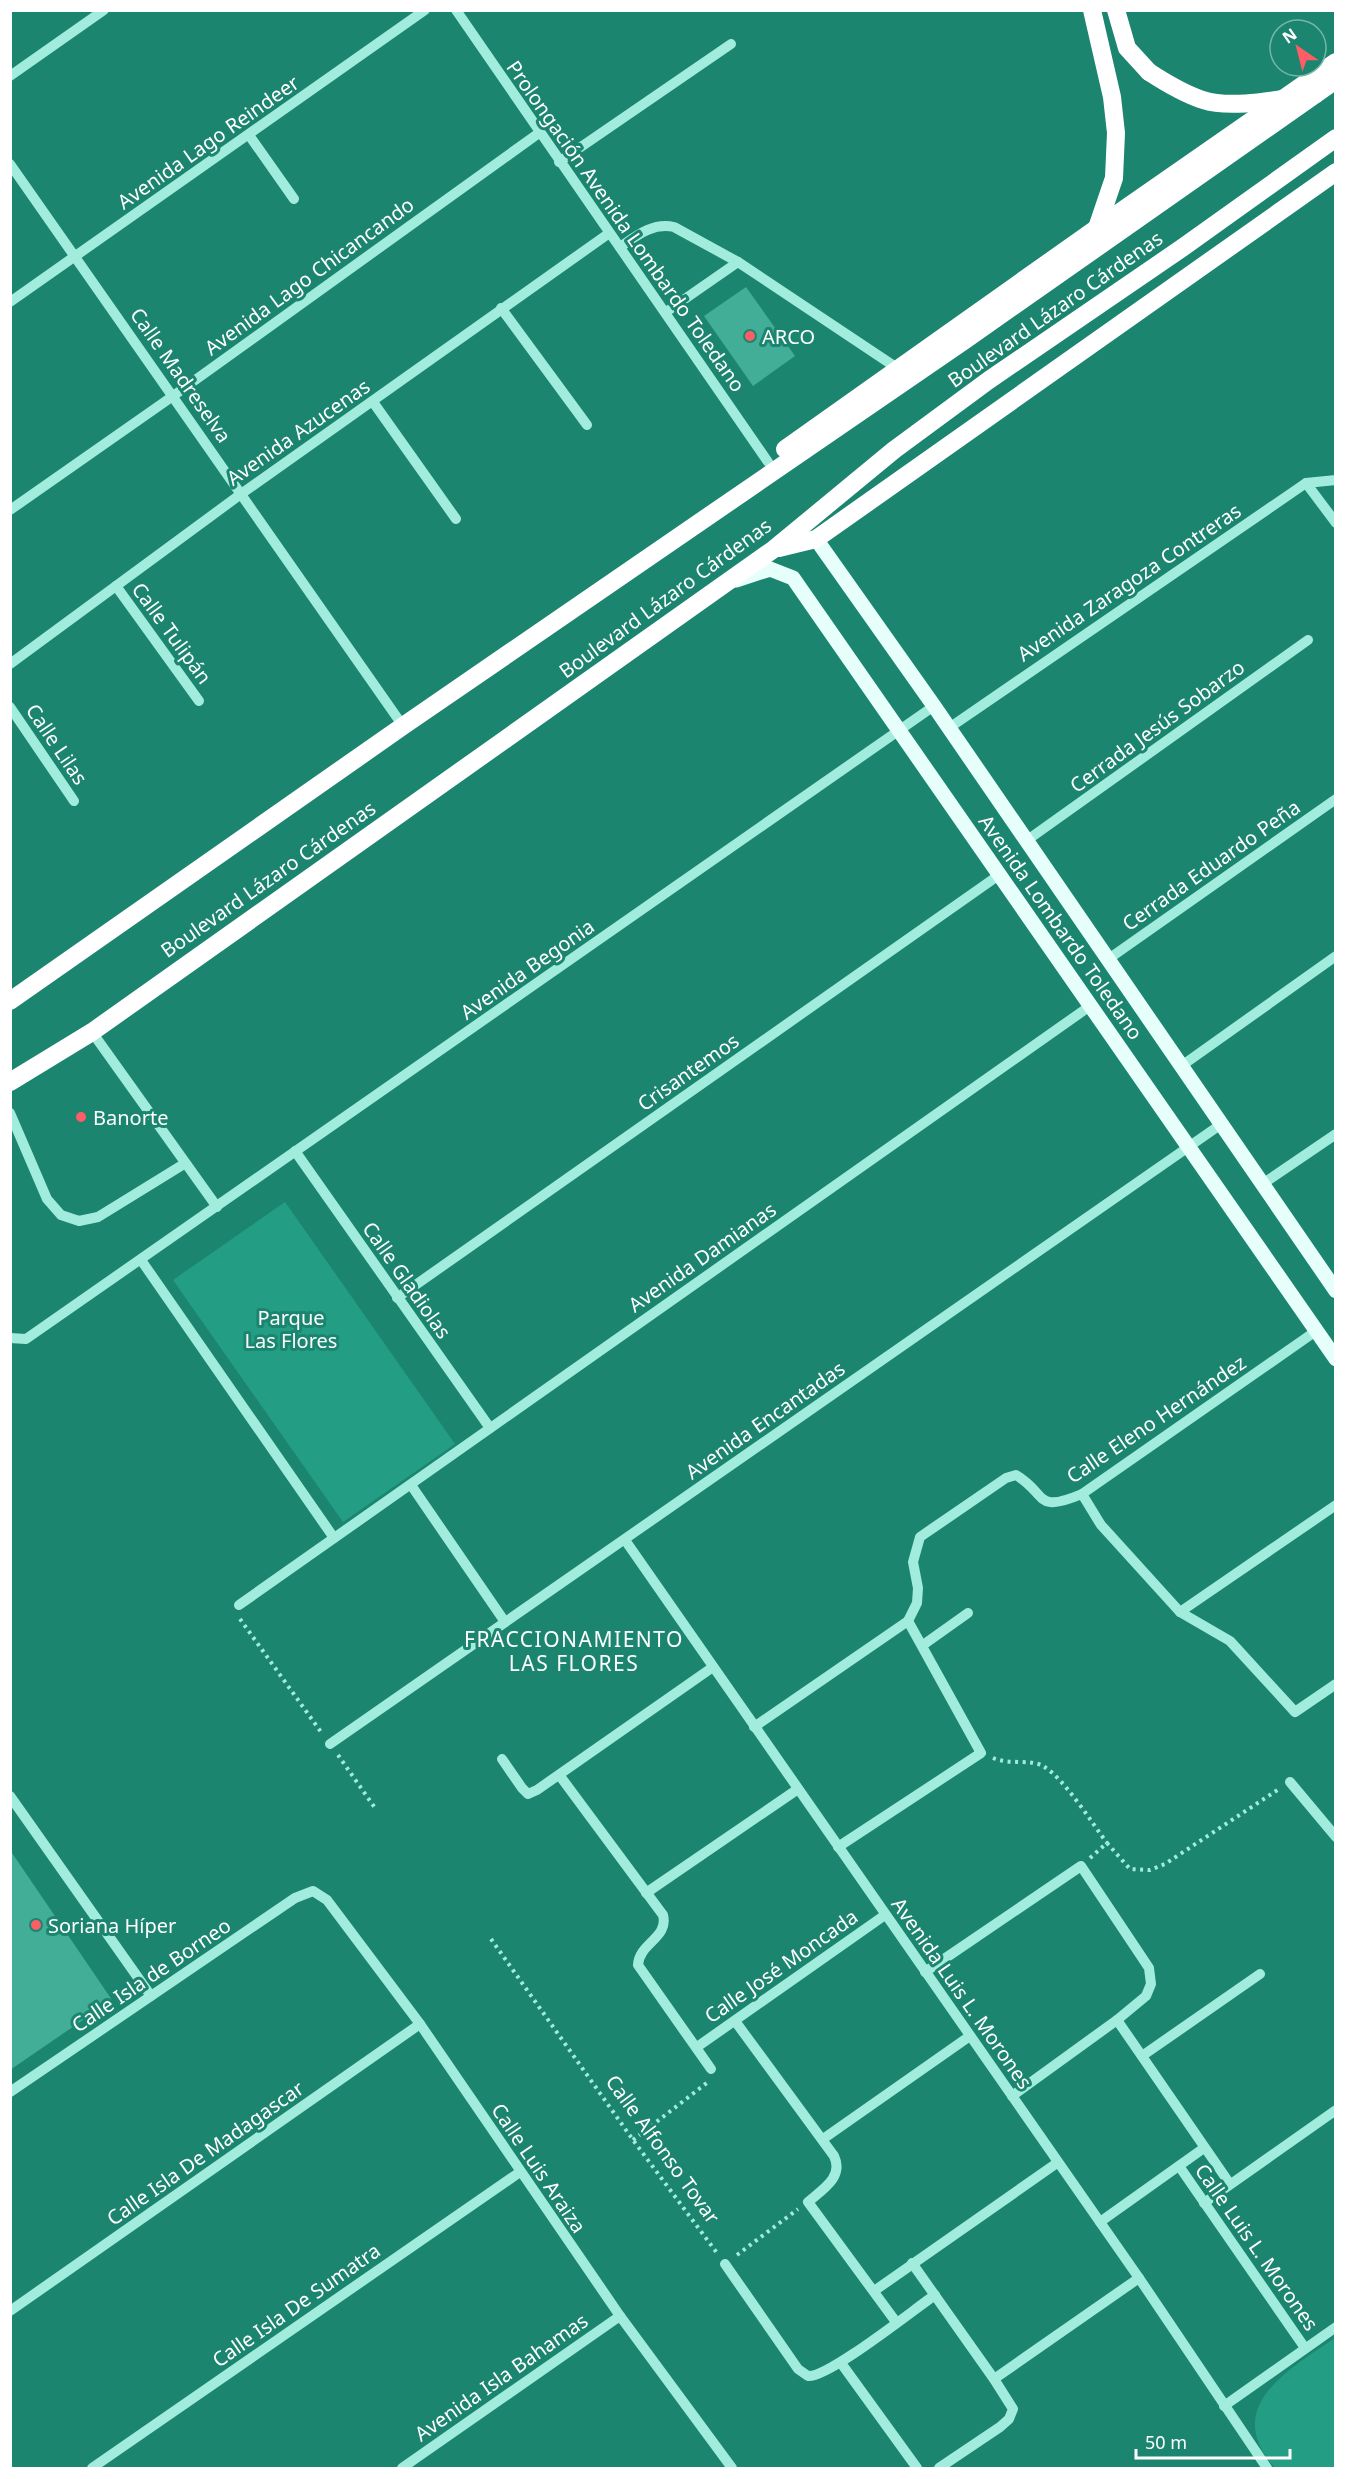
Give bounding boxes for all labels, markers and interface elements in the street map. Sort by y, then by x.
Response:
north arrow [1268,18,1328,78]
text: N [1278,23,1301,48]
street label: Prolongación Avenida Lombardo Toledano [501,55,751,397]
street label: Avenida Lago Reindeer [112,69,304,215]
street label: Avenida Lago Chicancando [199,191,419,361]
street label: Boulevard Lázaro Cárdenas [942,224,1168,394]
street label: Calle Madreselva [124,302,238,448]
place label: ARCO [762,323,815,350]
marker: ARCO [743,329,757,343]
street label: Avenida Azucenas [221,372,375,492]
street label: Avenida Zaragoza Contreras [1012,497,1246,667]
street label: Boulevard Lázaro Cárdenas [553,512,777,684]
street label: Calle Tulipán [126,577,218,689]
street label: Cerrada Jesús Sobarzo [1064,653,1250,799]
street label: Calle Lilas [20,698,94,790]
street label: Cerrada Eduardo Peña [1117,793,1305,937]
street label: Boulevard Lázaro Cárdenas [155,794,381,964]
street label: Avenida Lombardo Toledano [973,809,1149,1045]
street label: Avenida Begonia [455,913,599,1025]
street label: Crisantemos [632,1027,744,1117]
place label: Banorte [93,1104,168,1131]
marker: Banorte [74,1110,88,1124]
street label: Avenida Damianas [623,1196,781,1318]
street label: Calle Gladiolas [357,1216,457,1344]
park label: Parque Las Flores [245,1304,337,1354]
street label: Calle Eleno Hernández [1061,1349,1251,1489]
street label: Avenida Encantadas [680,1355,850,1485]
district label: FRACCIONAMIENTO LAS FLORES [464,1625,684,1677]
street label: Avenida Luis L. Morones [886,1892,1038,2094]
street label: Calle José Moncada [699,1903,863,2029]
place label: Soriana Híper [48,1912,176,1939]
street label: Calle Isla de Borneo [66,1912,236,2038]
marker: Soriana Híper [29,1918,43,1932]
street label: Calle Alfonso Tovar [600,2069,726,2229]
street label: Calle Isla De Madagascar [101,2075,309,2231]
street label: Calle Luis Araiza [486,2098,592,2238]
street label: Calle Luis L. Morones [1189,2158,1325,2336]
street label: Calle Isla De Sumatra [207,2237,385,2373]
street label: Avenida Isla Bahamas [409,2307,593,2447]
scale bar [1136,2422,1290,2460]
text: 50 m [1145,2430,1187,2454]

